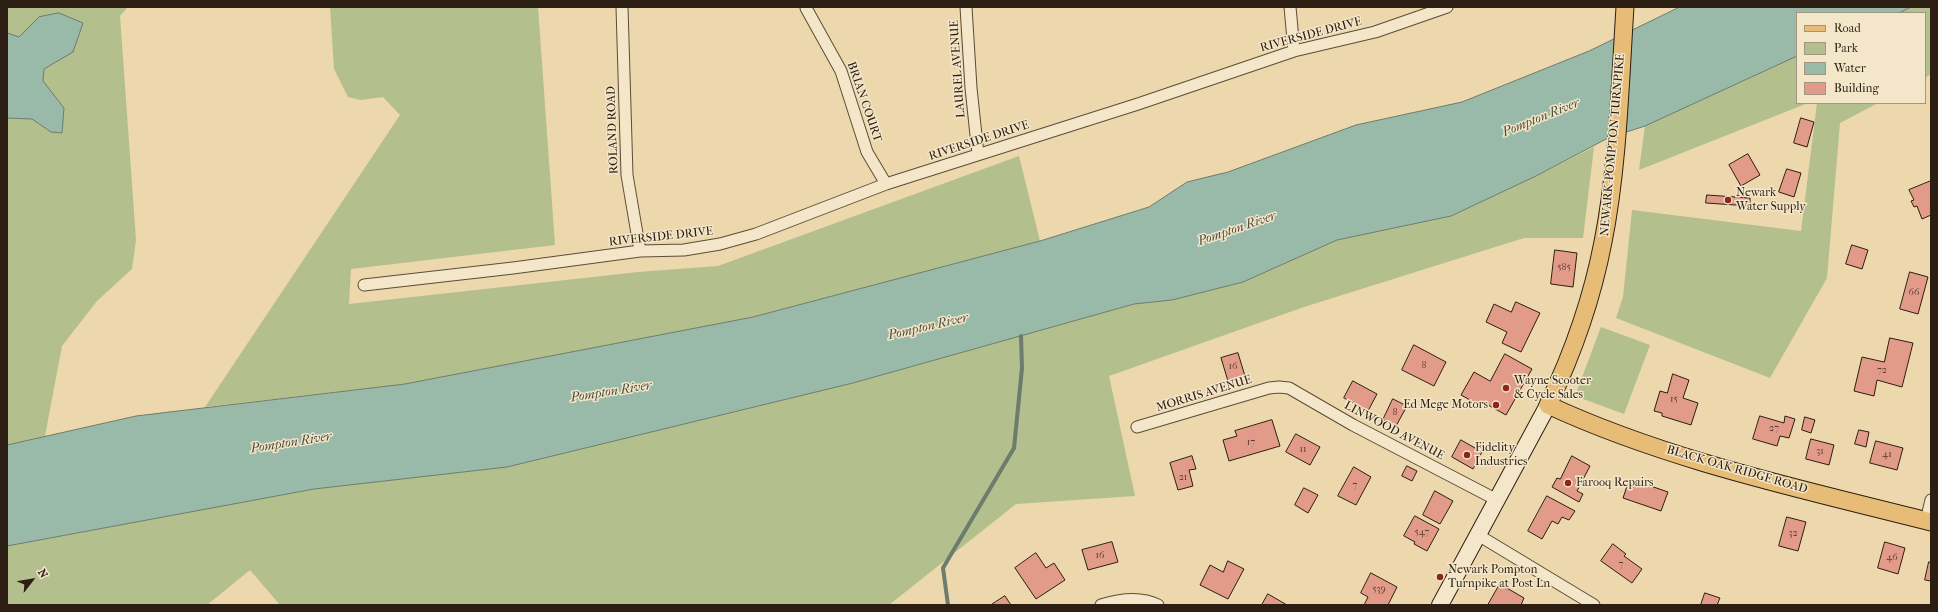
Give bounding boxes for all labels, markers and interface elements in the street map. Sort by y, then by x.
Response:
legend [1796,12,1926,104]
street label: RIVERSIDE DRIVE [1259,15,1363,55]
street label: LAUREL AVENUE [947,20,969,118]
text: Road [1834,21,1861,35]
text: Park [1834,41,1858,55]
street label: NEWARK-POMPTON TURNPIKE [1598,53,1628,237]
street label: BRIAN COURT [844,60,884,144]
text: Water [1834,61,1866,75]
text: Building [1834,81,1879,95]
street label: ROLAND ROAD [604,86,622,174]
water label: Pompton River [1500,95,1582,141]
street label: RIVERSIDE DRIVE [927,118,1031,164]
place label: Newark Water Supply [1736,186,1806,214]
marker: Newark Water Supply [1723,195,1733,205]
water label: Pompton River [1196,208,1278,250]
street label: RIVERSIDE DRIVE [608,224,714,250]
house number: 585 [1557,262,1571,274]
house number: 66 [1909,287,1919,299]
water label: Pompton River [886,310,970,344]
house number: 8 [1421,360,1427,372]
house number: 16 [1229,361,1237,373]
house number: 72 [1877,365,1887,377]
street label: MORRIS AVENUE [1155,373,1253,415]
place label: Wayne Scooter & Cycle Sales [1514,374,1591,402]
water label: Pompton River [569,378,653,406]
marker: Wayne Scooter & Cycle Sales [1501,383,1511,393]
house number: 15 [1670,394,1678,406]
place label: Ed Mege Motors [1403,398,1488,412]
street label: LINWOOD AVENUE [1342,399,1446,463]
marker: Ed Mege Motors [1491,400,1501,410]
house number: 8 [1392,407,1398,419]
house number: 27 [1769,423,1779,435]
water label: Pompton River [249,429,333,457]
house number: 17 [1247,437,1255,449]
place label: Fidelity Industries [1475,441,1528,469]
street label: BLACK OAK RIDGE ROAD [1665,443,1809,497]
house number: 11 [1299,444,1307,456]
house number: 31 [1816,446,1824,458]
house number: 41 [1882,449,1892,461]
marker: Fidelity Industries [1462,450,1472,460]
house number: 21 [1179,472,1187,484]
place label: Farooq Repairs [1576,476,1654,490]
marker: Farooq Repairs [1563,478,1573,488]
house number: 7 [1353,480,1357,492]
house number: 547 [1415,527,1429,539]
house number: 32 [1788,528,1798,540]
house number: 16 [1096,550,1104,562]
house number: 46 [1886,552,1898,564]
house number: 7 [1619,559,1623,571]
north arrow [12,560,52,600]
place label: Newark Pompton Turnpike at Post Ln [1448,563,1550,591]
text: N [35,567,50,580]
marker: Newark Pompton Turnpike at Post Ln [1435,572,1445,582]
house number: 539 [1372,584,1386,596]

